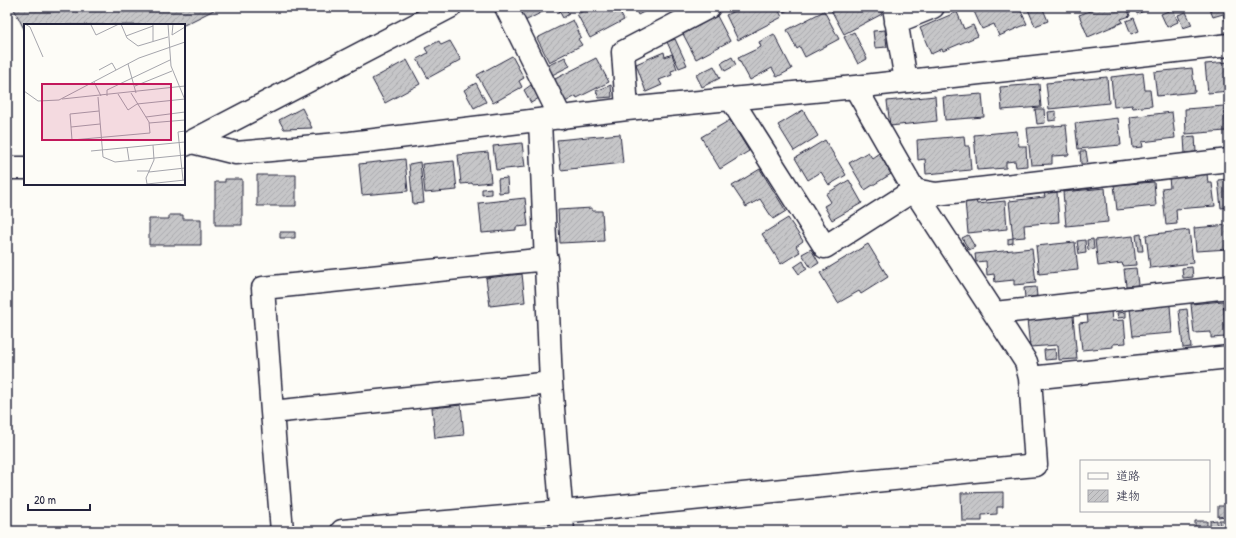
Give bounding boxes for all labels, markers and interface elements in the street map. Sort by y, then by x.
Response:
inset map [24,24,185,185]
legend [1080,460,1210,512]
text: 道路 [1116,467,1140,484]
scale bar [28,486,90,512]
text: 建物 [1116,487,1140,504]
text: 20 m [34,491,56,508]

